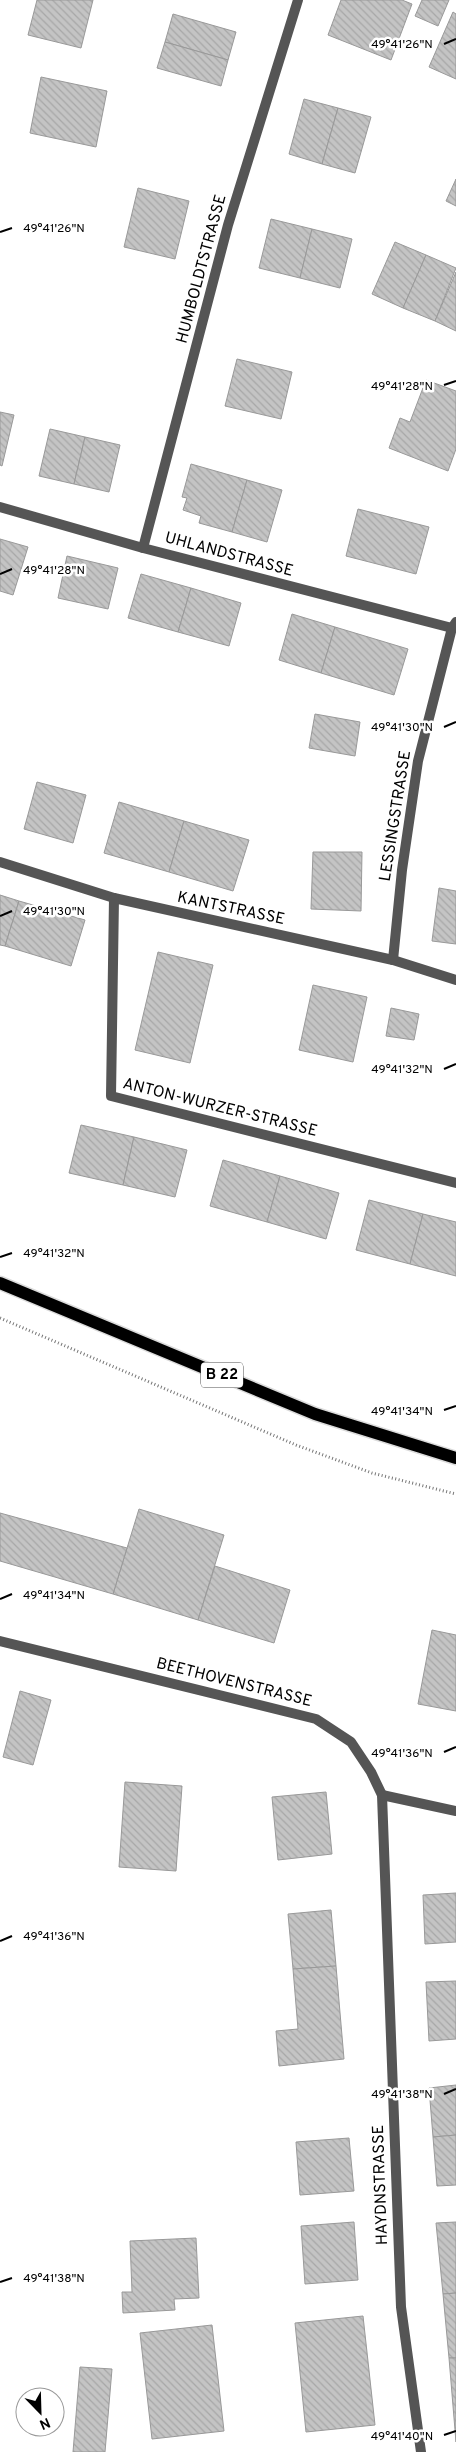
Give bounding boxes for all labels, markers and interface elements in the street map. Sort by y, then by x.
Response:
text: 49°41'26"N [371,37,433,53]
street label: HUMBOLDTSTRASSE [172,192,232,346]
text: 49°41'26"N [23,221,85,237]
text: 49°41'28"N [371,379,433,395]
street label: UHLANDSTRASSE [163,528,295,582]
text: 49°41'28"N [23,563,85,579]
text: 49°41'30"N [371,720,433,736]
street label: LESSINGSTRASSE [376,749,416,883]
street label: KANTSTRASSE [175,888,287,930]
text: 49°41'30"N [23,904,85,920]
text: 49°41'32"N [371,1062,433,1078]
street label: ANTON-WURZER-STRASSE [121,1074,319,1142]
text: 49°41'32"N [23,1246,85,1262]
road number: B 22 [201,1362,243,1388]
text: 49°41'34"N [371,1404,433,1420]
text: 49°41'34"N [23,1588,85,1604]
street label: BEETHOVENSTRASSE [154,1654,314,1712]
text: 49°41'36"N [371,1746,433,1762]
text: 49°41'36"N [23,1929,85,1945]
text: 49°41'38"N [371,2087,433,2103]
street label: HAYDNSTRASSE [369,2124,393,2246]
text: 49°41'38"N [23,2271,85,2287]
north arrow [15,2387,65,2437]
text: N [37,2413,52,2432]
text: 49°41'40"N [371,2429,433,2445]

